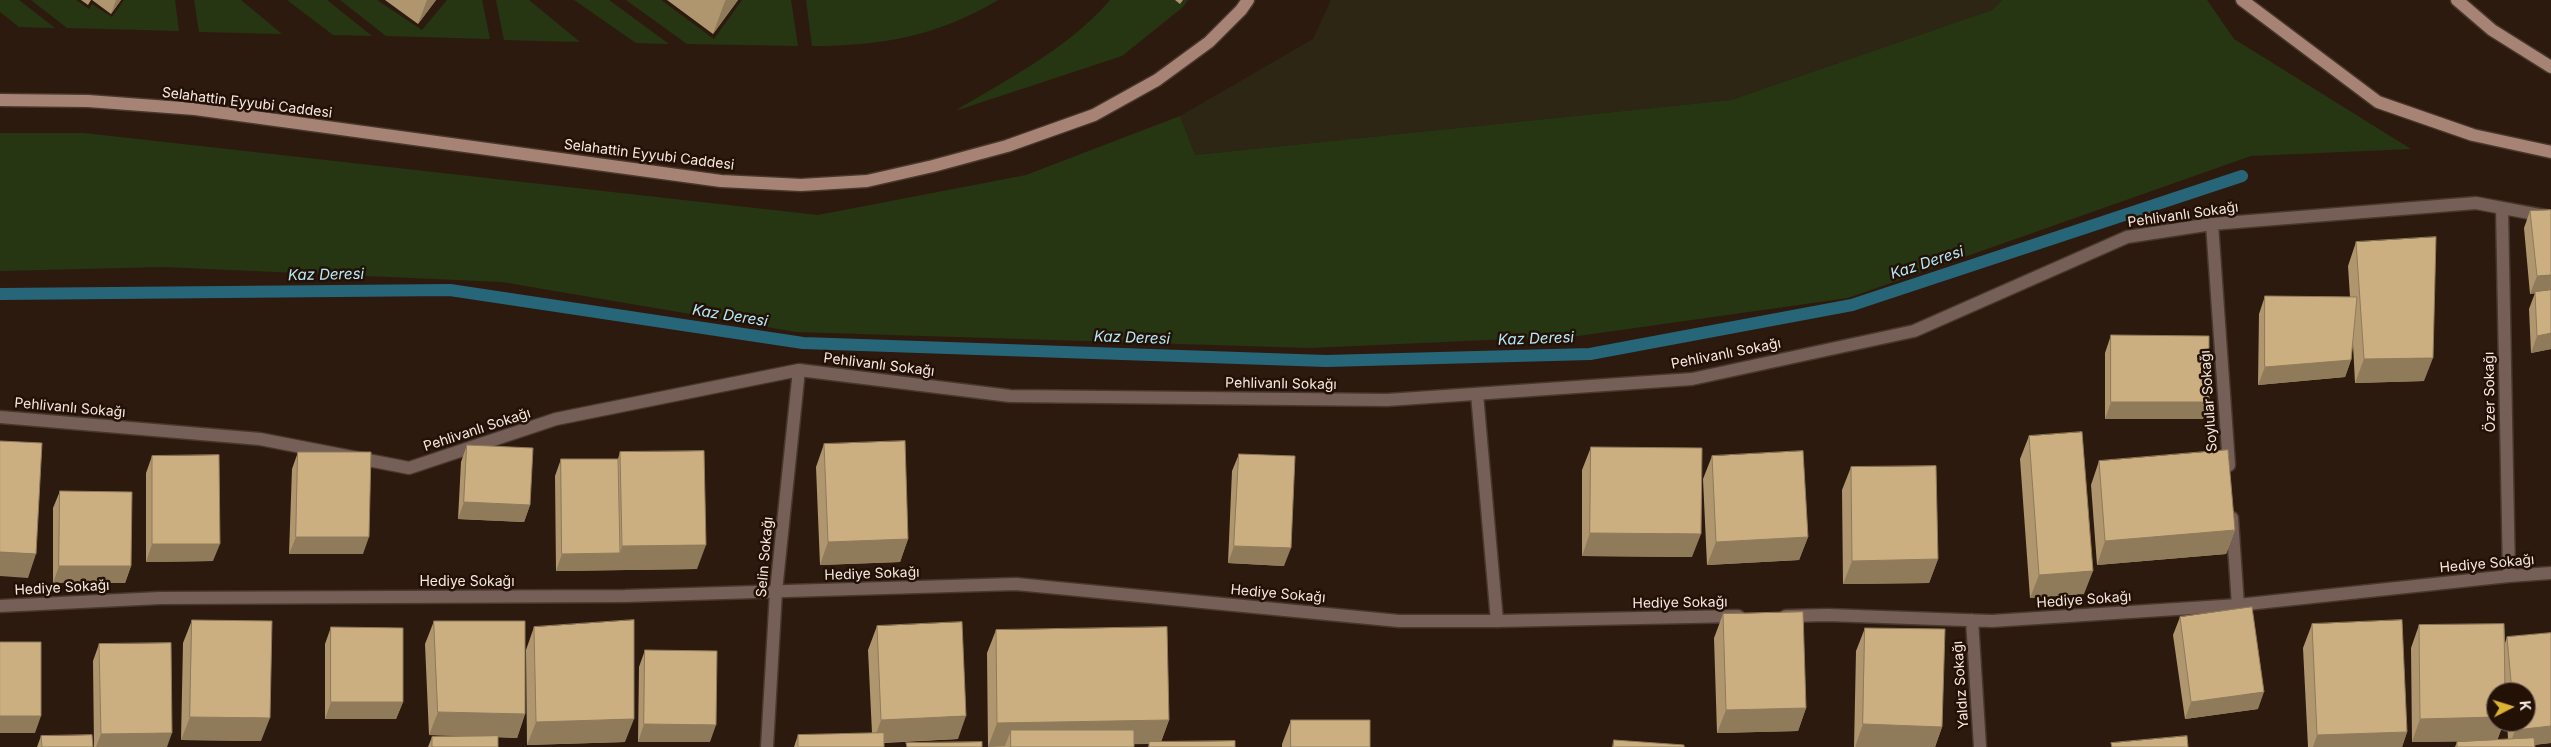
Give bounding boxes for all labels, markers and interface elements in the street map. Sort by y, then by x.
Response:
street label: Selahattin Eyyubi Caddesi [161,84,333,122]
street label: Selahattin Eyyubi Caddesi [563,136,735,174]
street label: Pehlivanlı Sokağı [2127,199,2239,231]
water label: Kaz Deresi [1888,243,1966,283]
water label: Kaz Deresi [288,265,364,285]
water label: Kaz Deresi [691,301,769,331]
water label: Kaz Deresi [1094,328,1170,348]
water label: Kaz Deresi [1498,329,1574,349]
street label: Pehlivanlı Sokağı [1670,335,1782,373]
street label: Pehlivanlı Sokağı [823,350,935,380]
street label: Soylular Sokağı [2197,350,2221,452]
street label: Özer Sokağı [2481,352,2499,432]
street label: Pehlivanlı Sokağı [1225,375,1337,393]
street label: Pehlivanlı Sokağı [14,395,126,421]
street label: Pehlivanlı Sokağı [421,405,533,455]
street label: Selin Sokağı [753,516,777,598]
street label: Hediye Sokağı [2439,551,2535,577]
street label: Hediye Sokağı [824,564,920,584]
street label: Hediye Sokağı [419,574,515,590]
street label: Hediye Sokağı [14,577,110,599]
street label: Hediye Sokağı [1230,581,1326,607]
street label: Hediye Sokağı [2036,588,2132,612]
street label: Hediye Sokağı [1632,594,1728,612]
street label: Yaldız Sokağı [1950,640,1972,730]
north arrow [2486,682,2536,732]
text: K [2517,700,2534,711]

